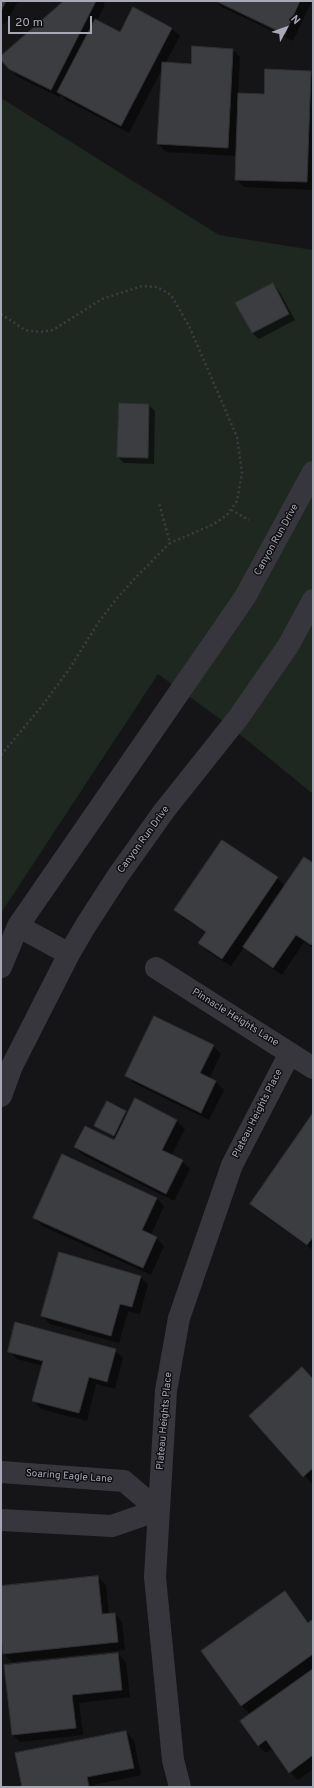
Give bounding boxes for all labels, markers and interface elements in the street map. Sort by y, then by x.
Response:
scale bar [10,8,94,34]
north arrow [266,8,306,48]
text: N [287,13,303,28]
text: 20 m [15,15,43,31]
street label: Canyon Run Drive [252,502,302,578]
street label: Canyon Run Drive [116,804,172,876]
street label: Pinnacle Heights Lane [189,986,281,1050]
street label: Plateau Heights Place [230,1068,286,1160]
street label: Plateau Heights Place [155,1372,175,1470]
street label: Soaring Eagle Lane [25,1468,113,1486]

